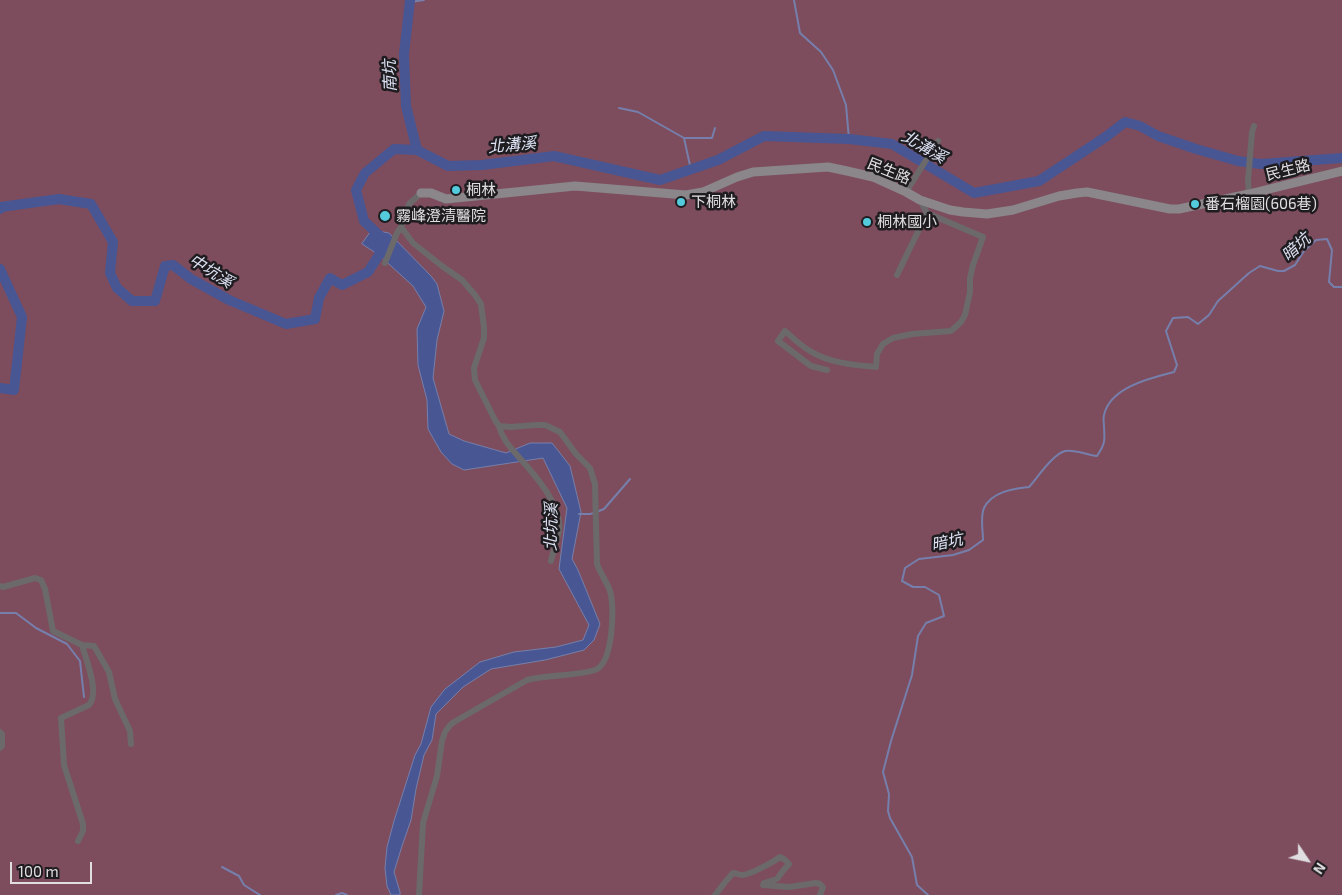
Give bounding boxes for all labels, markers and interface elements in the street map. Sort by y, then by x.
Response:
water label: 南坑 [380,60,400,92]
water label: 北溝溪 [898,127,950,167]
water label: 北溝溪 [487,133,537,157]
street label: 民生路 [865,154,913,188]
street label: 民生路 [1264,156,1312,184]
place label: 桐林 [466,181,496,199]
marker: 桐林 [450,184,462,196]
place label: 下桐林 [691,193,736,211]
place label: 番石榴園(606巷) [1205,195,1317,213]
marker: 下桐林 [675,196,687,208]
marker: 番石榴園(606巷) [1189,198,1201,210]
place label: 霧峰澄清醫院 [396,207,486,225]
marker: 霧峰澄清醫院 [378,209,392,223]
place label: 桐林國小 [877,213,937,231]
marker: 桐林國小 [861,216,873,228]
water label: 暗坑 [1278,229,1314,265]
water label: 中坑溪 [186,250,236,292]
water label: 北坑溪 [541,503,561,551]
water label: 暗坑 [929,529,965,555]
north arrow [1282,835,1332,885]
scale bar [12,852,95,884]
text: N [1310,860,1330,878]
text: 100 m [18,862,59,880]

